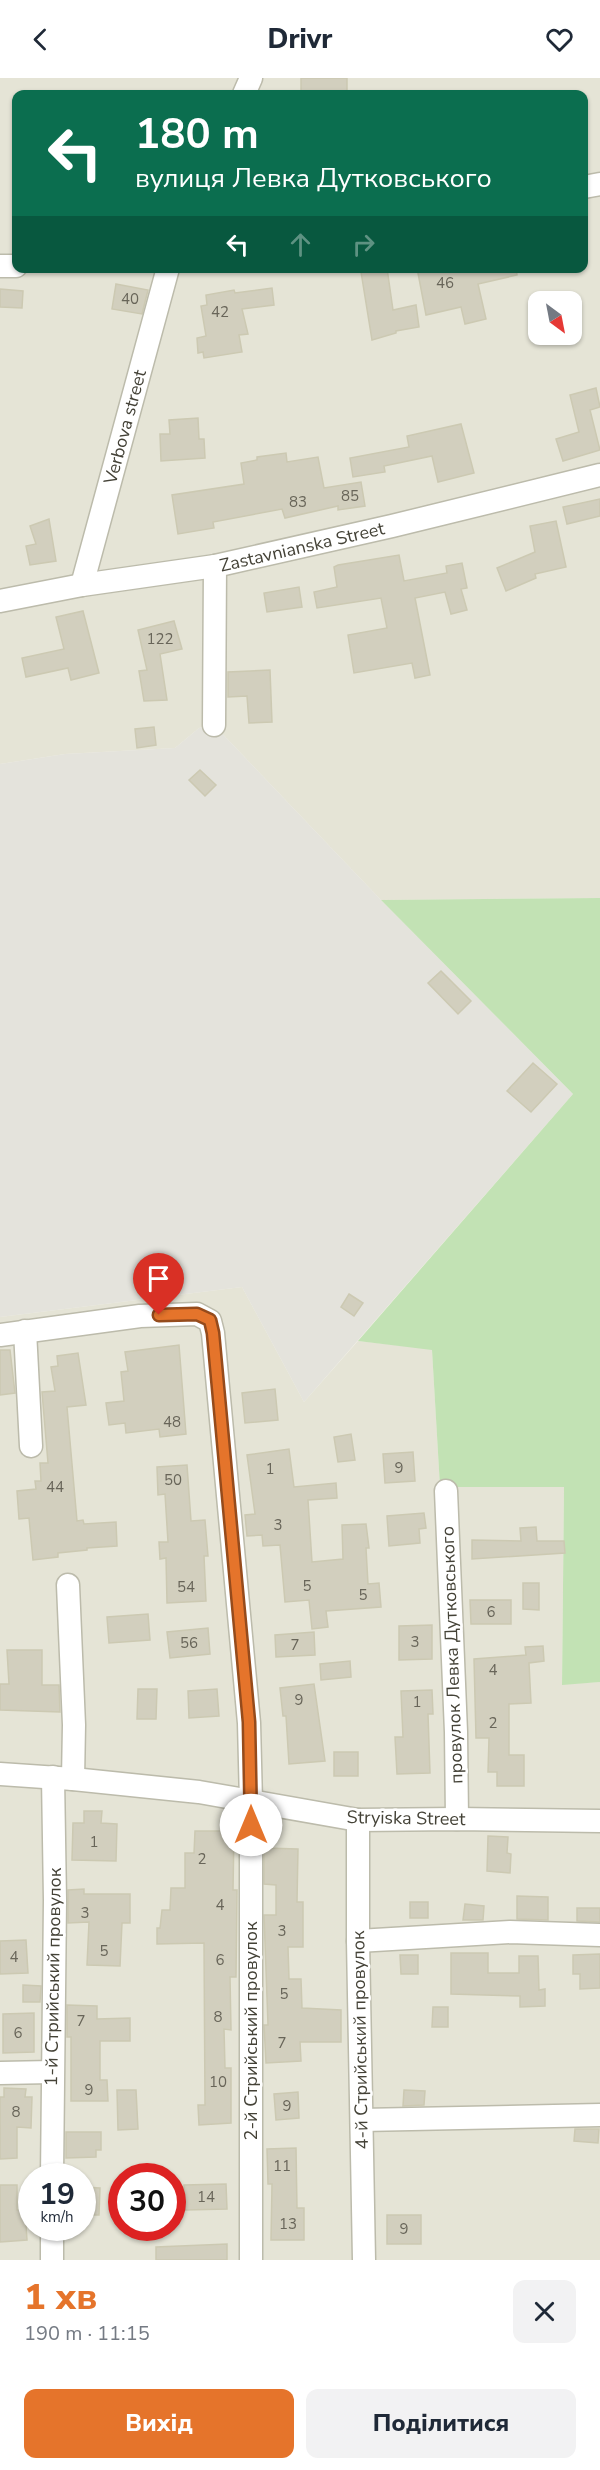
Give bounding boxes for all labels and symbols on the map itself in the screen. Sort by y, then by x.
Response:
house number: 46 [436,273,454,293]
house number: 40 [121,289,139,309]
north arrow [528,291,582,345]
house number: 42 [211,302,229,322]
street label: Verbova street [98,366,152,488]
house number: 85 [341,486,359,506]
house number: 83 [289,492,307,512]
street label: Zastavnianska Street [217,516,387,578]
house number: 122 [146,629,174,649]
pin [133,1253,184,1315]
house number: 48 [163,1412,181,1432]
house number: 9 [394,1458,404,1478]
house number: 1 [265,1459,275,1479]
house number: 50 [164,1470,182,1490]
house number: 44 [46,1477,64,1497]
house number: 3 [273,1515,283,1535]
street label: провулок Левка Дутковського [436,1526,468,1784]
house number: 5 [302,1576,312,1596]
house number: 54 [177,1577,195,1597]
house number: 5 [358,1585,368,1605]
house number: 6 [486,1602,496,1622]
house number: 3 [410,1632,420,1652]
house number: 56 [180,1633,198,1653]
house number: 7 [290,1635,300,1655]
house number: 4 [488,1660,498,1680]
house number: 9 [294,1690,304,1710]
house number: 1 [412,1692,422,1712]
house number: 2 [488,1713,498,1733]
position arrow [219,1793,283,1857]
street label: Stryiska Street [347,1805,466,1831]
house number: 1 [89,1832,99,1852]
house number: 2 [197,1849,207,1869]
street label: 1-й Стрийський провулок [39,1867,67,2087]
house number: 4 [215,1895,225,1915]
house number: 3 [80,1903,90,1923]
street label: 2-й Стрийський провулок [239,1921,263,2140]
house number: 3 [277,1921,287,1941]
street label: 4-й Стрийський провулок [346,1930,374,2150]
house number: 5 [99,1941,109,1961]
house number: 4 [9,1947,19,1967]
house number: 6 [215,1950,225,1970]
house number: 5 [279,1984,289,2004]
house number: 8 [213,2007,223,2027]
house number: 7 [76,2011,86,2031]
house number: 6 [13,2023,23,2043]
house number: 7 [277,2033,287,2053]
house number: 10 [209,2072,227,2092]
house number: 9 [84,2080,94,2100]
house number: 9 [282,2096,292,2116]
house number: 8 [11,2102,21,2122]
house number: 11 [273,2156,291,2176]
speed limit sign: 30 [108,2163,186,2241]
house number: 14 [197,2187,215,2207]
house number: 13 [279,2214,297,2234]
house number: 9 [399,2219,409,2239]

